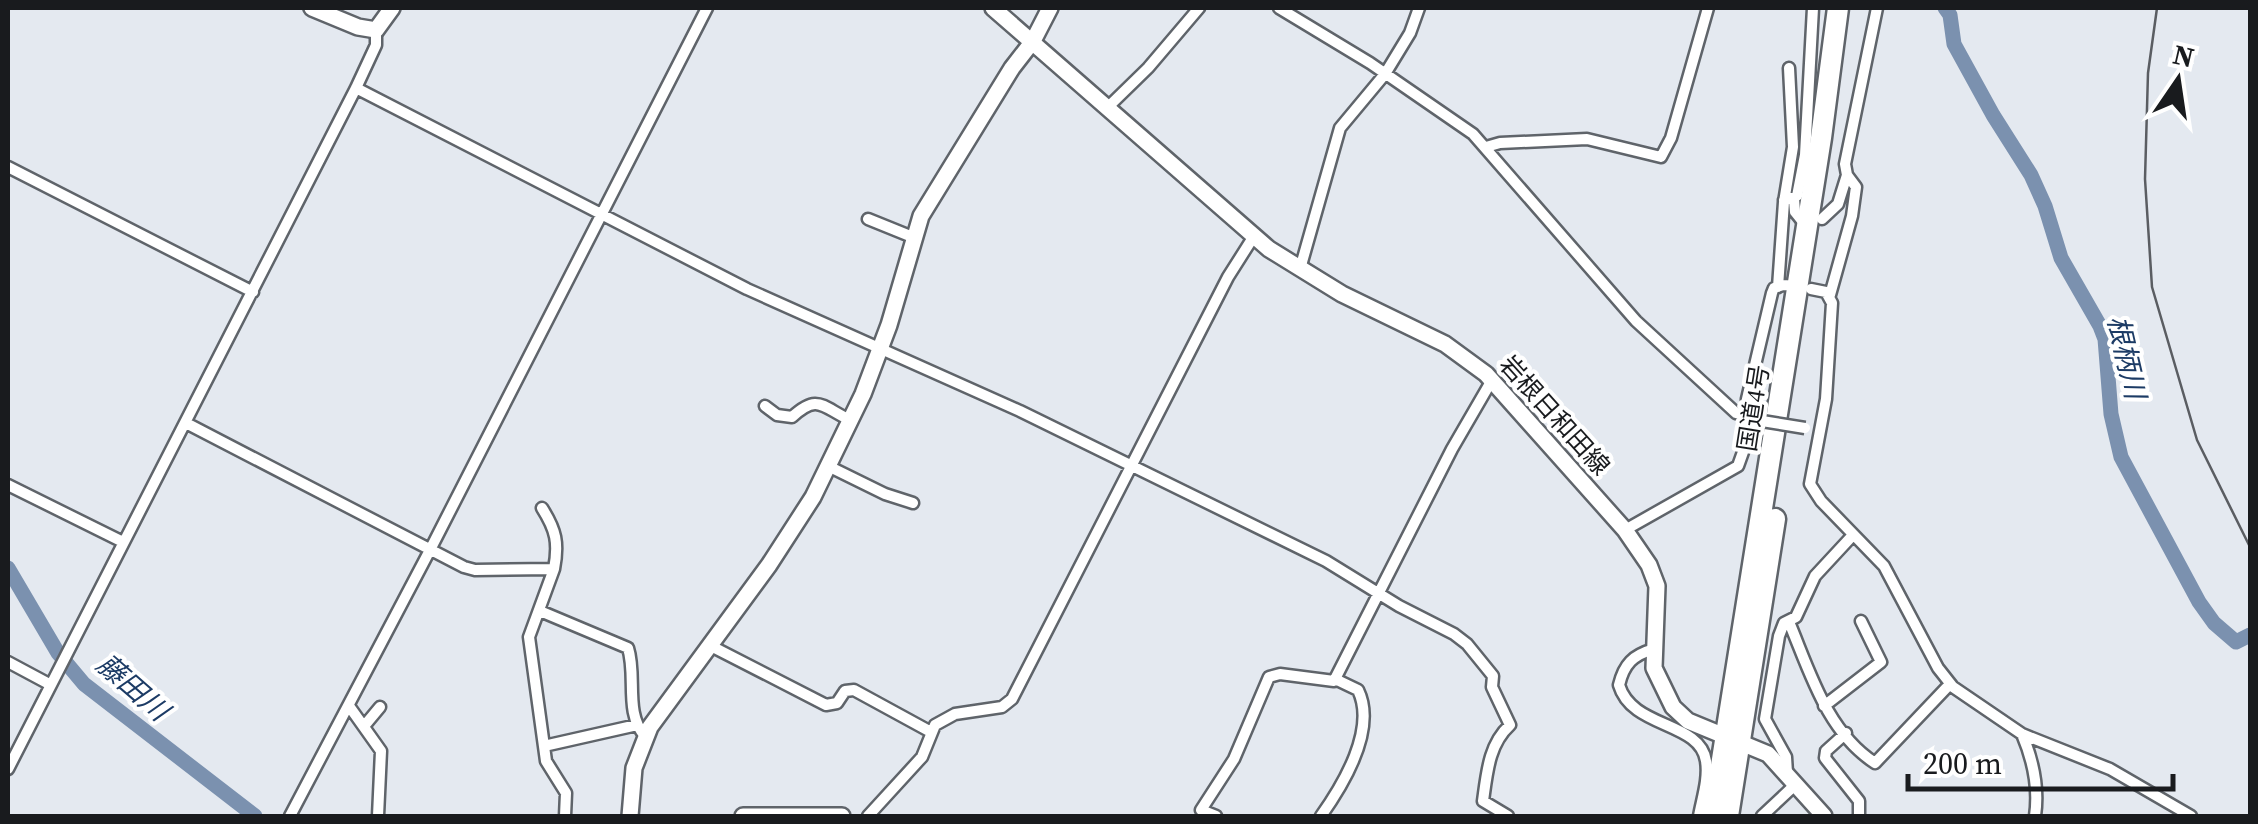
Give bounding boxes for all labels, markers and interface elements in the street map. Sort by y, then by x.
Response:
north arrow [2128,30,2228,130]
text: N [2169,35,2198,76]
water label: 根柄川 [2099,312,2156,405]
street label: 岩根日和田線 [1492,348,1618,482]
street label: 国道4号 [1729,362,1777,454]
water label: 藤田川 [89,645,179,731]
scale bar [1908,729,2173,791]
text: 200 m [1923,743,2002,784]

